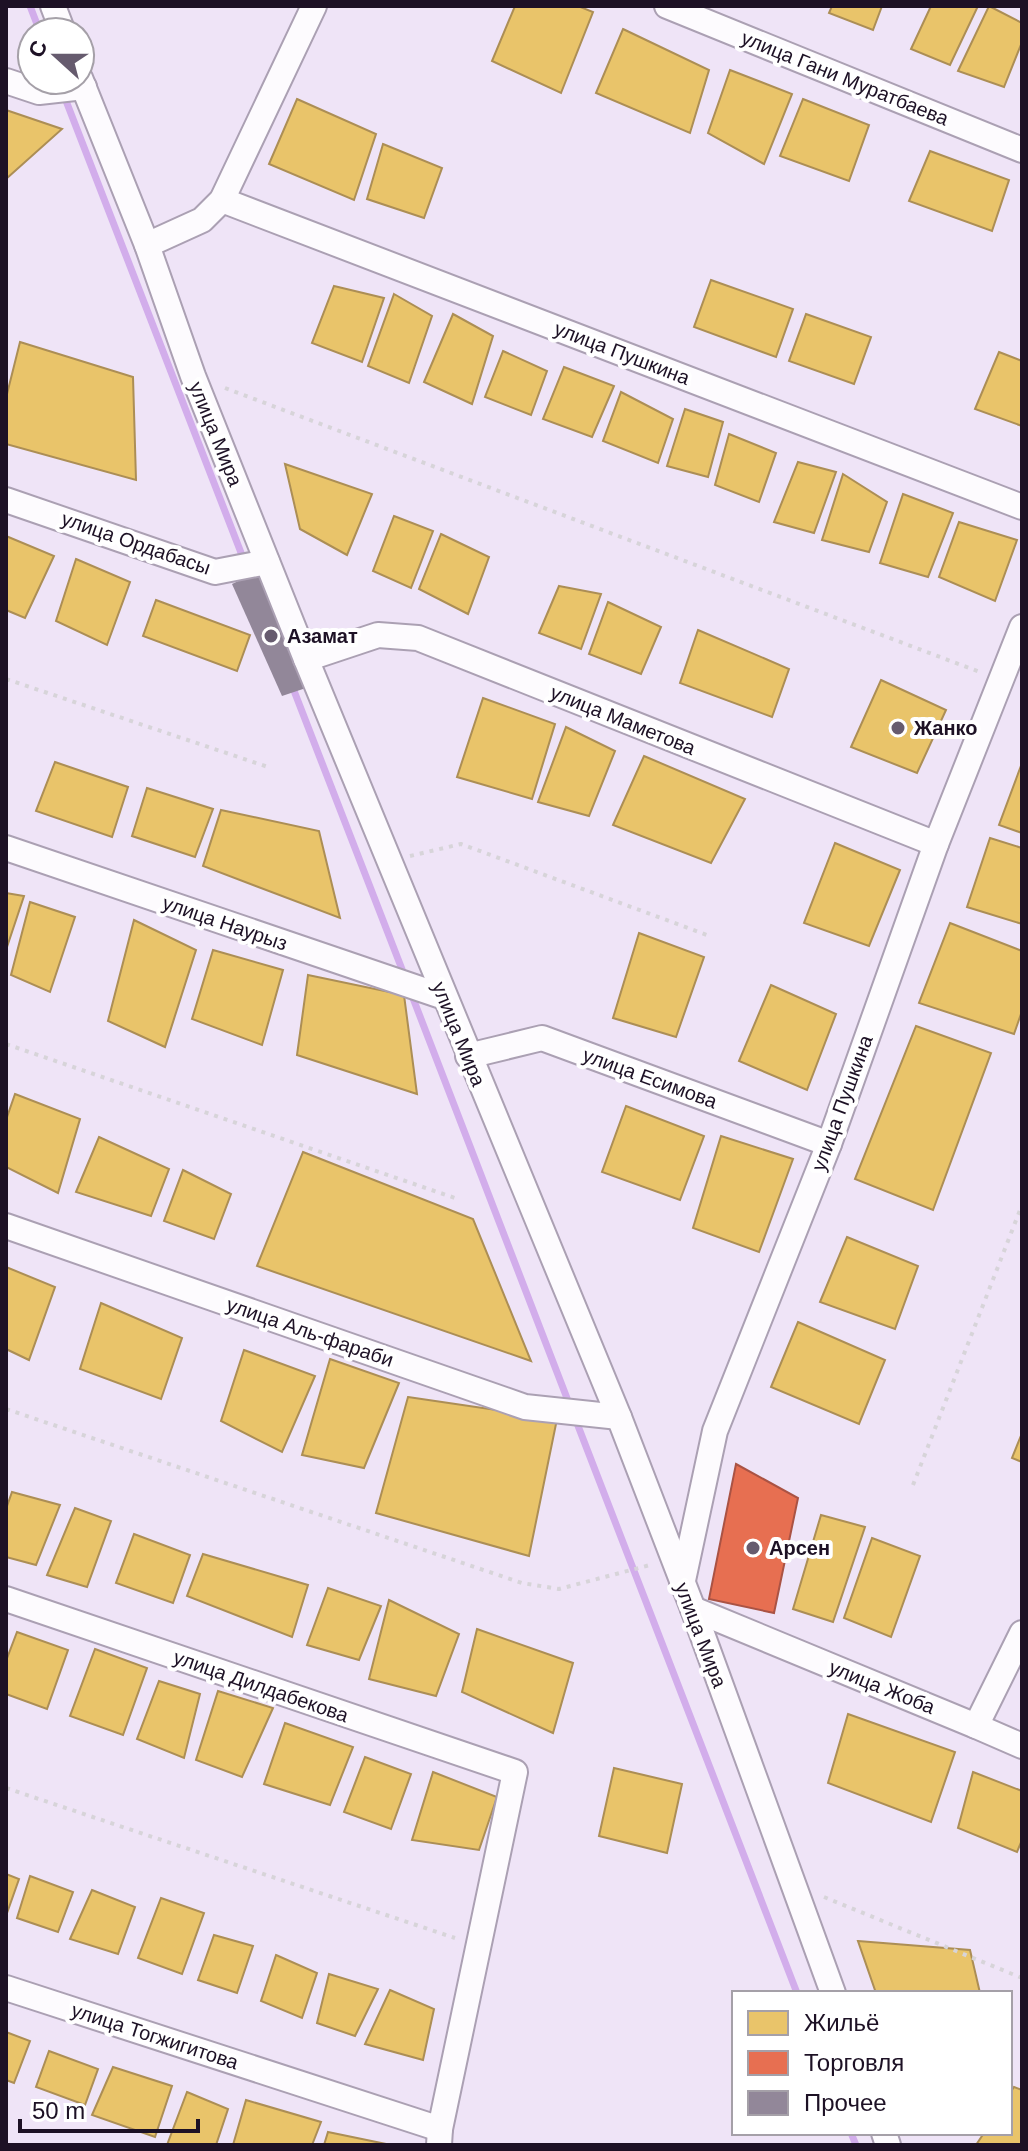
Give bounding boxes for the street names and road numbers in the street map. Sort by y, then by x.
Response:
street label: улица Гани Муратбаева [738,26,953,130]
street label: улица Пушкина [551,317,694,389]
street label: улица Мира [185,379,247,490]
street label: улица Ордабасы [59,507,213,579]
street label: улица Маметова [547,681,699,759]
street label: улица Наурыз [160,891,290,955]
street label: улица Мира [428,979,490,1090]
street label: улица Пушкина [807,1031,877,1174]
street label: улица Есимова [580,1044,721,1113]
street label: улица Аль-фараби [224,1293,396,1371]
street label: улица Мира [671,1579,731,1691]
street label: улица Дилдабекова [171,1646,352,1727]
street label: улица Жоба [826,1656,939,1719]
street label: улица Тогжигитова [69,1999,242,2074]

